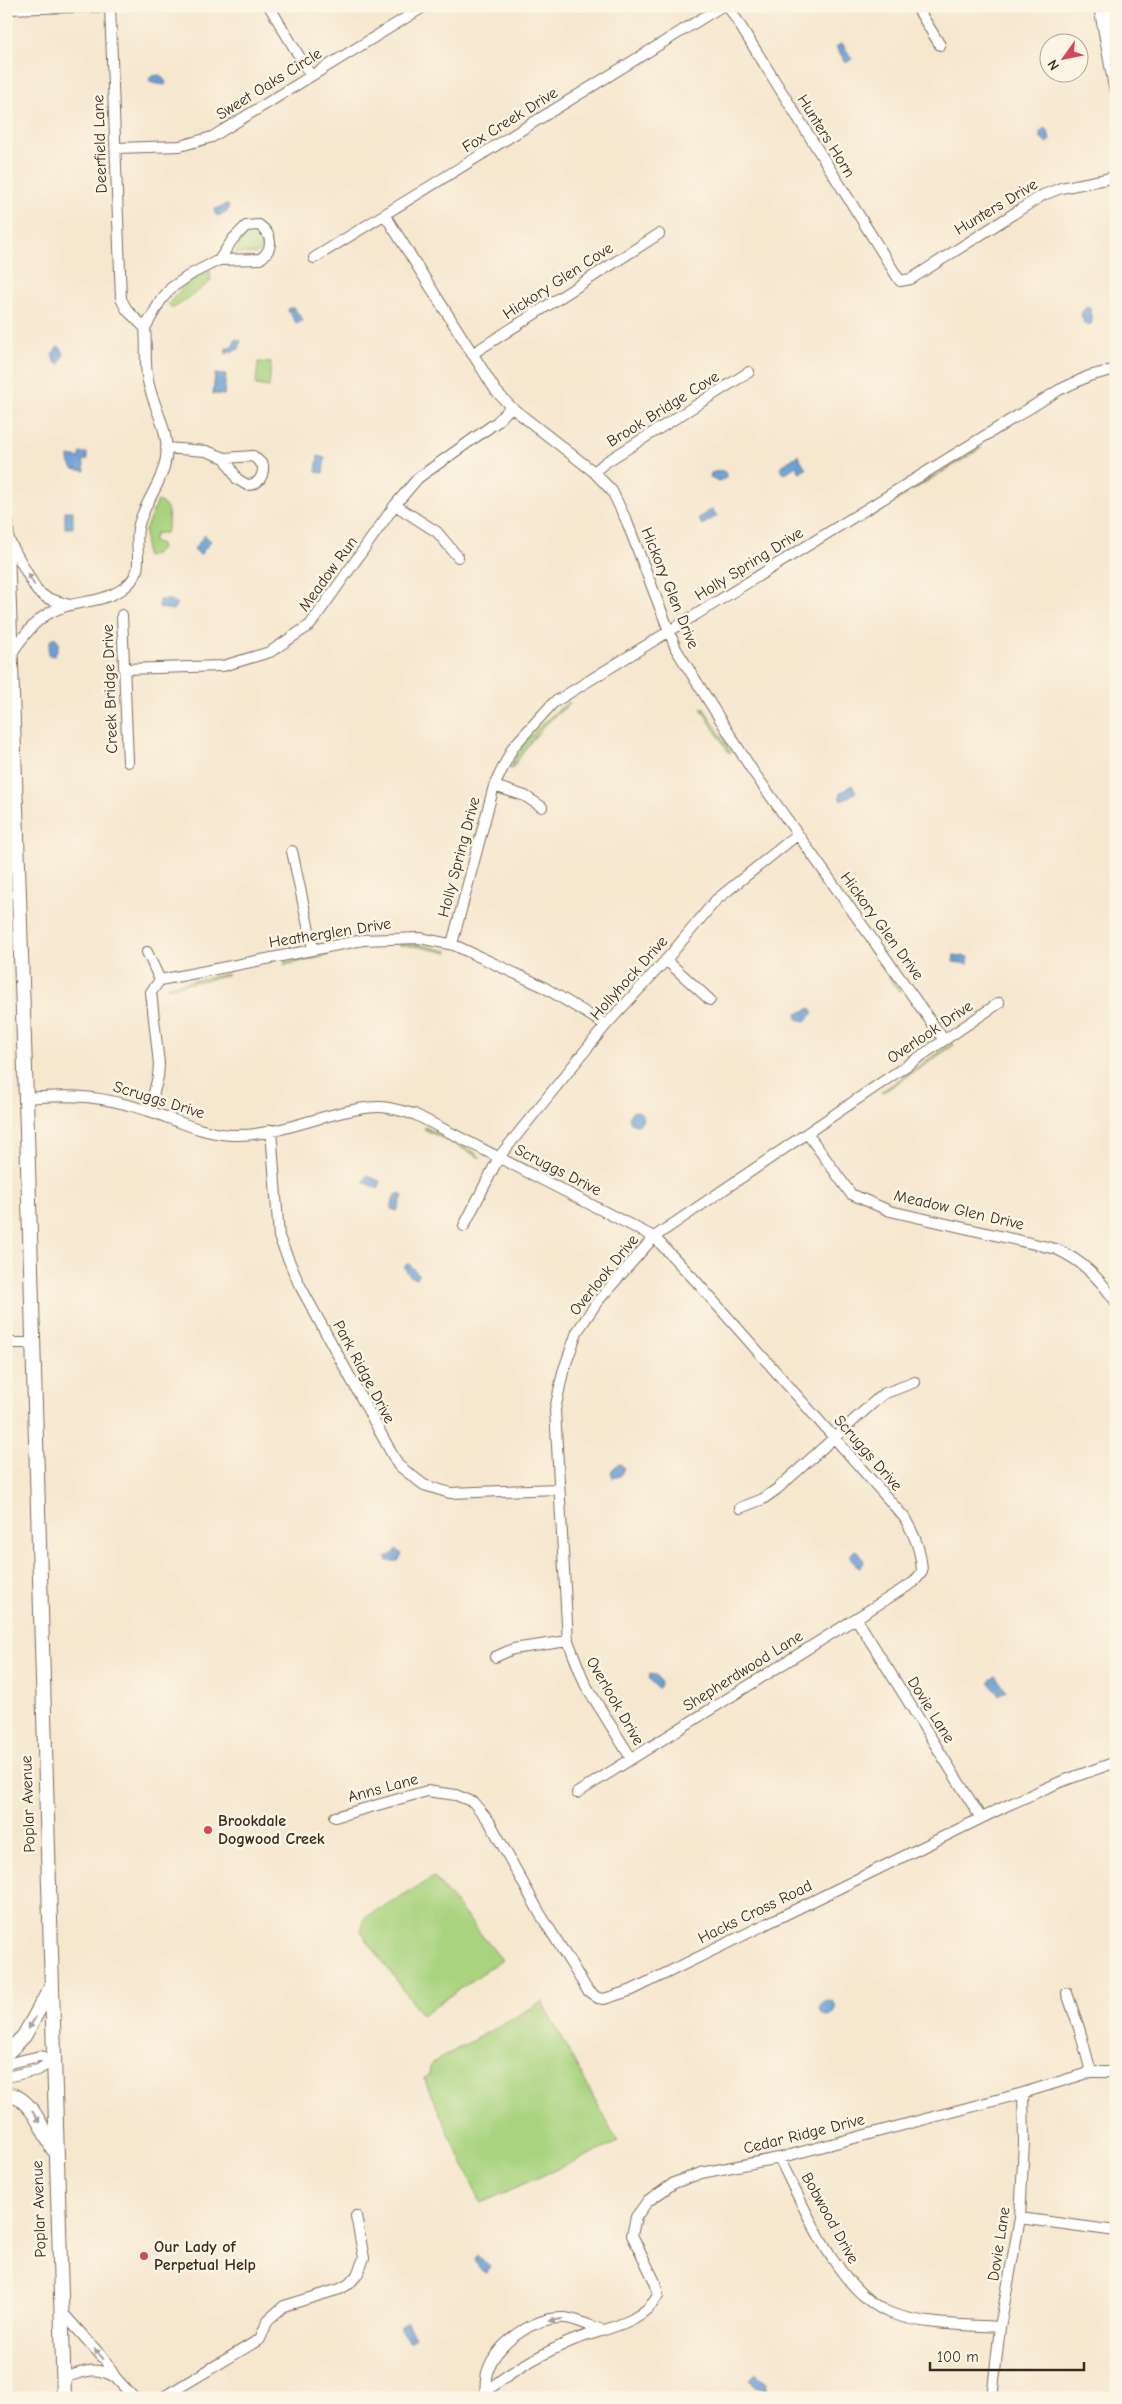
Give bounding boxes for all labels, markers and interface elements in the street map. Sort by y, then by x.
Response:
north arrow [1040,32,1090,82]
street label: Sweet Oaks Circle [213,44,325,124]
text: N [1044,56,1063,73]
street label: Fox Creek Drive [459,84,561,156]
street label: Hunters Horn [793,91,859,181]
street label: Deerfield Lane [89,94,111,194]
street label: Hunters Drive [951,175,1041,239]
street label: Hickory Glen Cove [500,239,616,323]
street label: Brook Bridge Cove [604,367,722,451]
street label: Holly Spring Drive [692,524,806,604]
street label: Hickory Glen Drive [637,525,703,651]
street label: Meadow Run [295,533,361,615]
one-way arrow [27,572,35,586]
street label: Creek Bridge Drive [99,624,121,754]
street label: Holly Spring Drive [434,795,484,919]
street label: Hickory Glen Drive [837,868,927,984]
street label: Heatherglen Drive [268,914,392,952]
street label: Hollyhock Drive [587,932,671,1024]
street label: Overlook Drive [884,997,976,1067]
street label: Scruggs Drive [111,1078,207,1122]
street label: Scruggs Drive [512,1141,604,1199]
street label: Meadow Glen Drive [892,1186,1026,1234]
street label: Overlook Drive [566,1231,642,1319]
street label: Park Ridge Drive [329,1317,399,1427]
street label: Scruggs Drive [830,1411,906,1495]
street label: Shepherdwood Lane [680,1627,806,1715]
street label: Overlook Drive [582,1654,648,1748]
street label: Dovie Lane [904,1673,958,1747]
street label: Poplar Avenue [17,1755,39,1853]
street label: Anns Lane [346,1770,420,1806]
place label: Brookdale Dogwood Creek [218,1812,325,1848]
marker: Brookdale Dogwood Creek [202,1824,214,1836]
street label: Hacks Cross Road [695,1877,815,1947]
one-way arrow [27,2017,37,2030]
street label: Cedar Ridge Drive [742,2110,866,2158]
one-way arrow [31,2111,40,2124]
street label: Poplar Avenue [28,2160,50,2258]
street label: Bobwood Drive [798,2169,862,2267]
street label: Dovie Lane [984,2206,1014,2282]
place label: Our Lady of Perpetual Help [154,2238,256,2274]
marker: Our Lady of Perpetual Help [138,2250,150,2262]
one-way arrow [547,2316,563,2324]
scale bar [930,2339,1083,2371]
one-way arrow [93,2348,105,2360]
text: 100 m [937,2348,979,2366]

